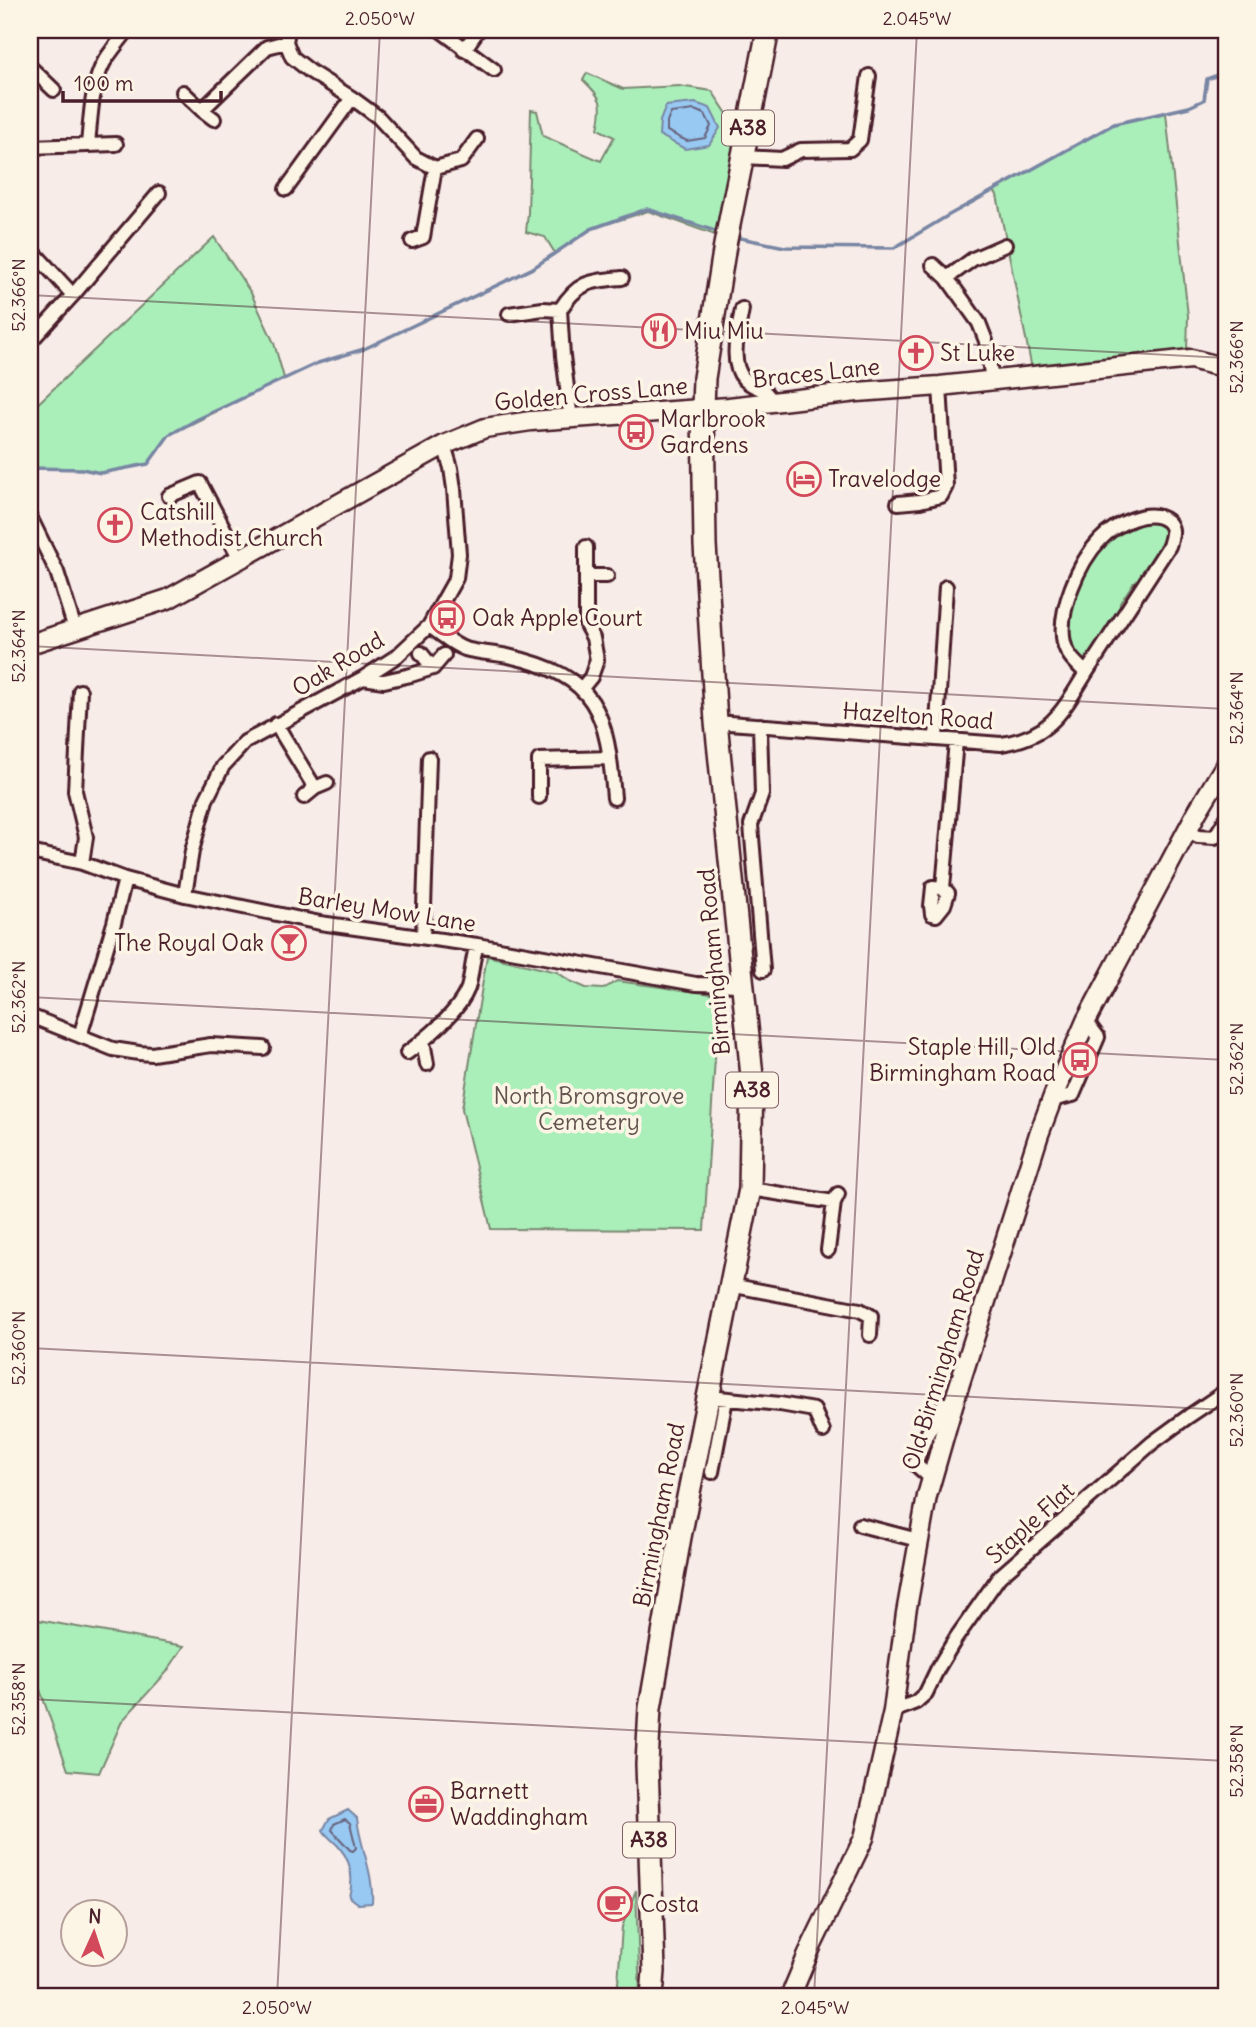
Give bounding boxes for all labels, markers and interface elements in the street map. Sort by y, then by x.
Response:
text: 2.050°W [345,7,415,30]
text: 2.045°W [883,7,951,30]
scale bar [63,60,220,104]
text: 100 m [74,70,133,97]
road number: A38 [722,110,774,146]
text: 52.366°N [7,258,30,332]
restaurant icon: Miu Miu [640,312,678,350]
place label: Miu Miu [684,316,764,345]
text: 52.366°N [1225,320,1248,394]
church icon: St Luke [897,334,935,372]
place label: St Luke [940,338,1015,367]
street label: Braces Lane [751,351,881,394]
street label: Golden Cross Lane [493,371,689,416]
place label: Marlbrook Gardens [660,404,766,459]
bus stop icon: Marlbrook Gardens [617,413,655,451]
hotel icon: Travelodge [785,460,823,498]
place label: Travelodge [828,464,941,493]
place label: Catshill Methodist Church [140,497,323,552]
church icon: Catshill Methodist Church [96,506,134,544]
bus stop icon: Oak Apple Court [428,599,466,637]
place label: Oak Apple Court [472,603,643,632]
text: 52.364°N [7,609,30,683]
street label: Oak Road [287,625,389,702]
text: 52.364°N [1225,671,1248,745]
street label: Hazelton Road [842,696,994,735]
street label: Birmingham Road [691,868,736,1056]
street label: Barley Mow Lane [296,881,478,938]
bar icon: The Royal Oak [270,924,308,962]
place label: The Royal Oak [114,928,264,957]
text: 52.362°N [7,961,30,1033]
text: 52.362°N [1225,1023,1248,1095]
place label: Staple Hill, Old Birmingham Road [869,1032,1056,1087]
bus stop icon: Staple Hill, Old Birmingham Road [1061,1041,1099,1079]
road number: A38 [726,1072,778,1108]
park label: North Bromsgrove Cemetery [494,1081,684,1136]
street label: Old Birmingham Road [895,1246,990,1474]
text: 52.360°N [7,1311,30,1385]
text: 52.360°N [1225,1373,1248,1447]
street label: Birmingham Road [626,1420,691,1609]
street label: Staple Flat [980,1475,1080,1570]
text: 52.358°N [7,1662,30,1736]
text: 52.358°N [1225,1724,1248,1798]
place label: Barnett Waddingham [450,1776,588,1831]
office icon: Barnett Waddingham [407,1785,445,1823]
road number: A38 [623,1822,675,1857]
cafe icon: Costa [596,1885,634,1923]
place label: Costa [640,1889,699,1918]
north arrow [60,1898,130,1968]
text: N [88,1904,102,1928]
text: 2.050°W [242,1996,312,2019]
text: 2.045°W [781,1996,849,2019]

